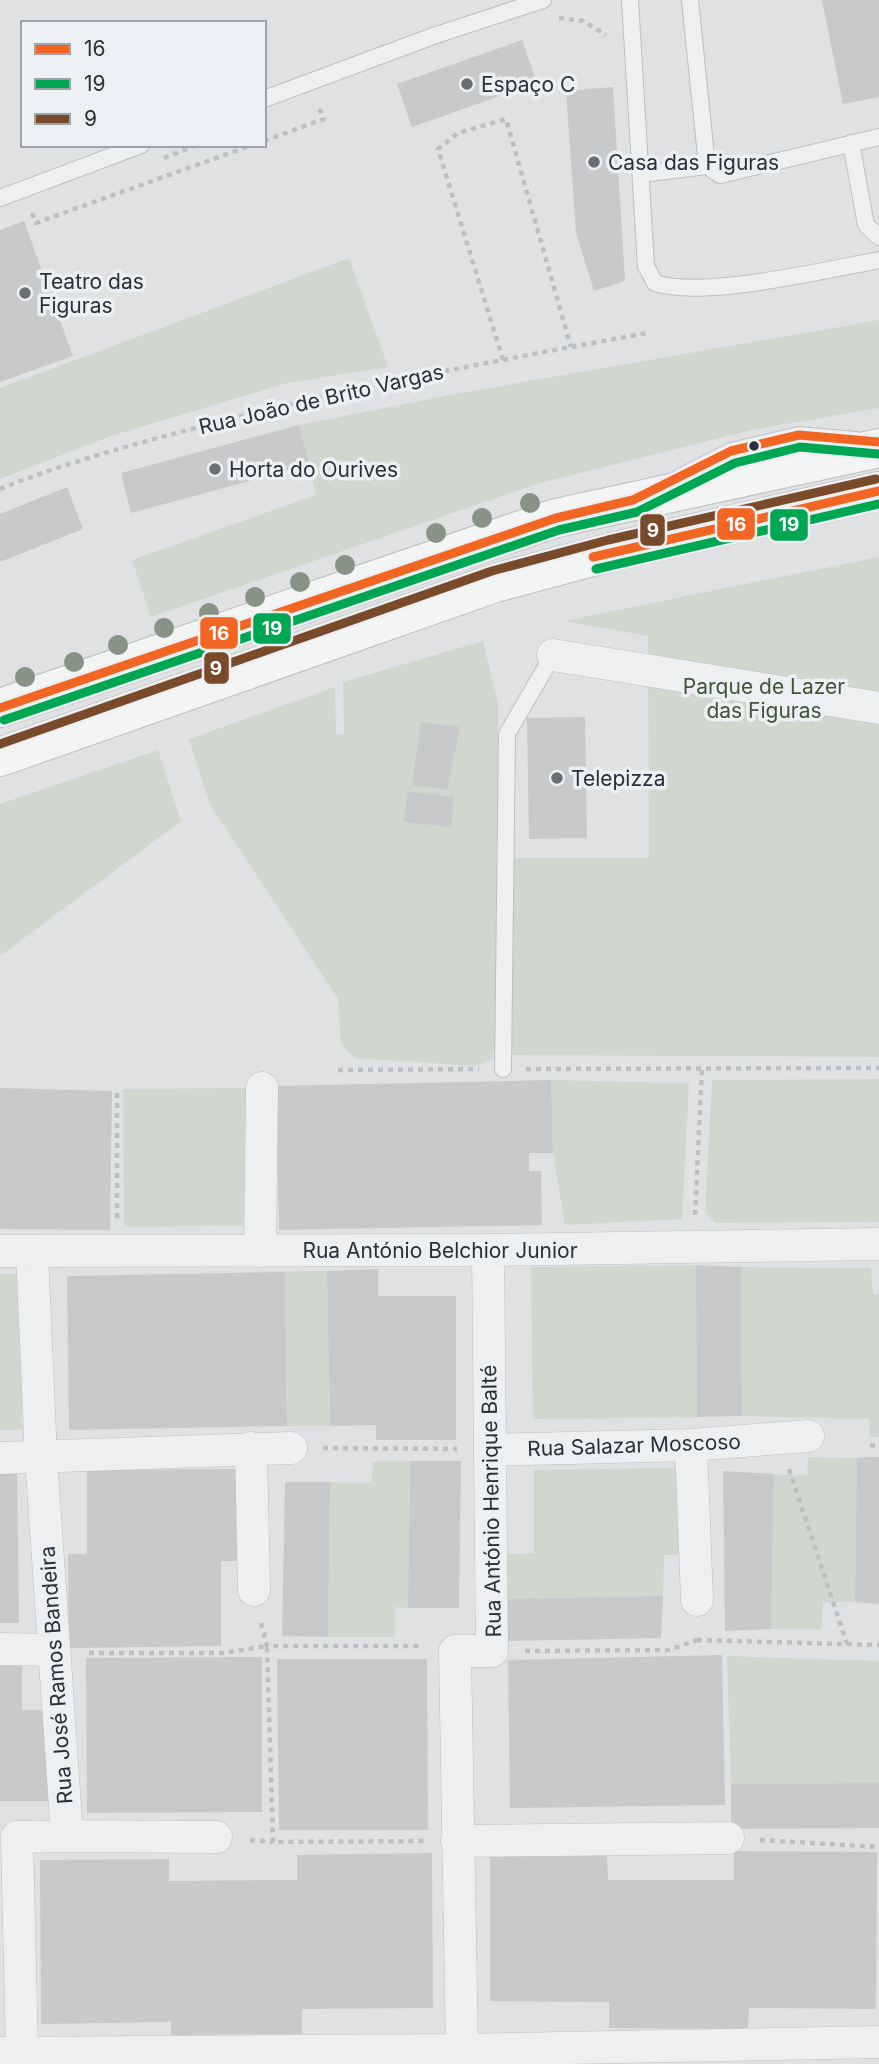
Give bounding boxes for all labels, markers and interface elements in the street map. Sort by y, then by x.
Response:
legend [21,21,266,147]
text: 16 [84,36,106,61]
text: 19 [84,71,106,96]
place label: Espaço C [481,72,575,97]
marker: Espaço C [459,76,475,92]
text: 9 [84,106,97,131]
place label: Casa das Figuras [608,150,779,175]
marker: Casa das Figuras [586,154,602,170]
place label: Teatro das Figuras [39,269,144,318]
marker: Teatro das Figuras [17,285,33,301]
street label: Rua João de Brito Vargas [196,359,446,439]
unlabelled marker [747,439,761,453]
place label: Horta do Ourives [229,457,398,482]
marker: Horta do Ourives [207,461,223,477]
line badge: 16 [716,507,756,541]
line badge: 19 [769,508,809,542]
line badge: 9 [639,513,666,547]
text: 16 [726,513,746,536]
text: 19 [779,513,799,536]
text: 9 [647,519,659,542]
line badge: 19 [252,612,292,645]
line badge: 16 [199,616,239,650]
text: 19 [262,617,282,640]
text: 16 [209,622,229,645]
line badge: 9 [203,651,230,685]
text: 9 [210,657,222,680]
park label: Parque de Lazer das Figuras [683,674,845,723]
place label: Telepizza [571,766,665,791]
marker: Telepizza [549,770,565,786]
street label: Rua António Belchior Junior [302,1238,578,1263]
street label: Rua António Henrique Balté [476,1364,506,1638]
street label: Rua Salazar Moscoso [527,1429,741,1461]
street label: Rua José Ramos Bandeira [35,1545,77,1805]

